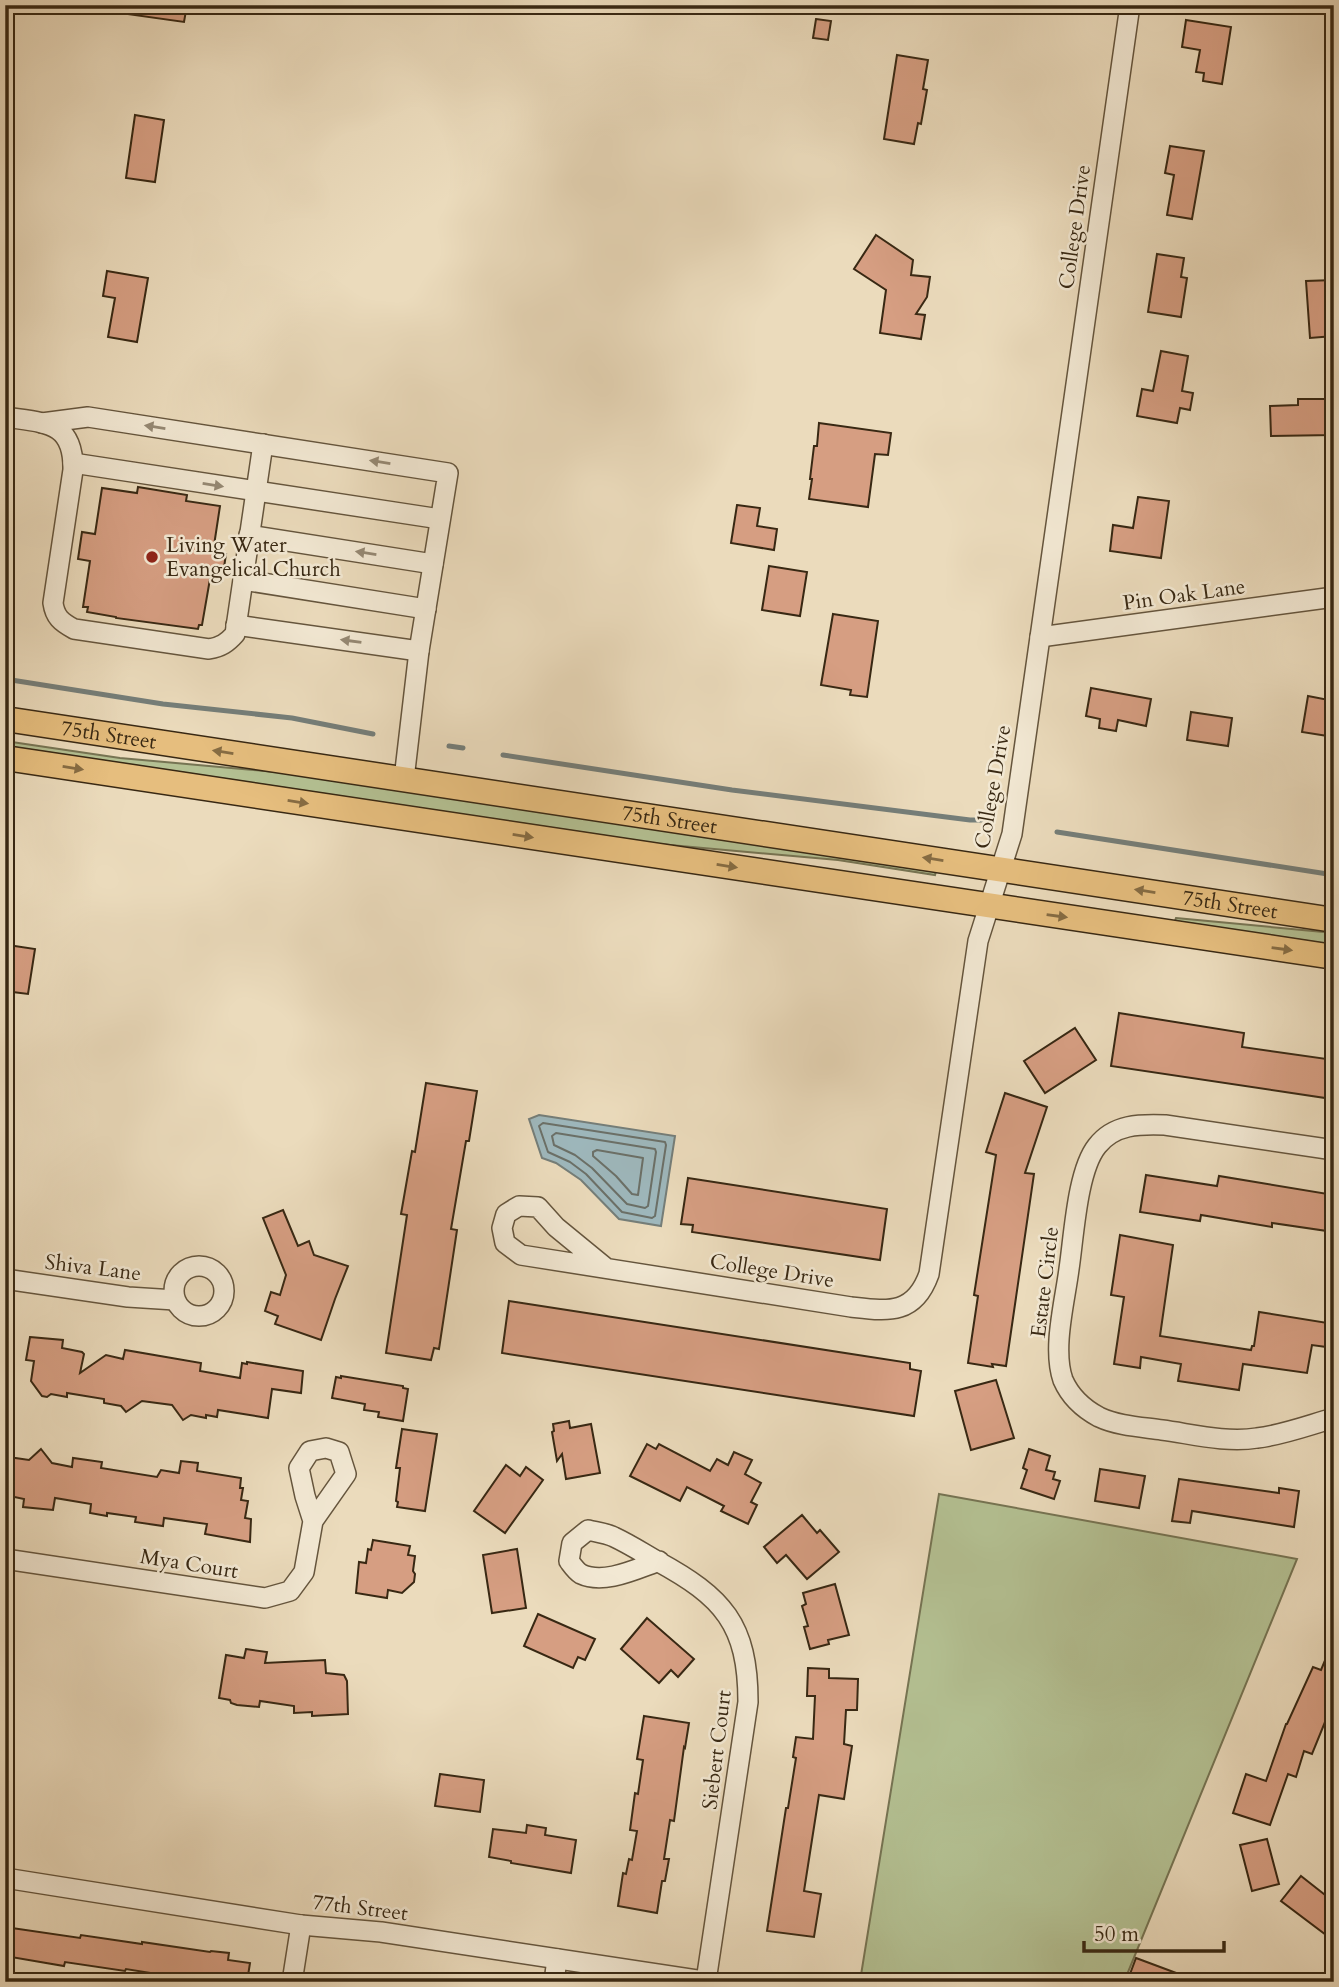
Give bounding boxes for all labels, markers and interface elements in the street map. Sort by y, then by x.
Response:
street label: College Drive [1052,163,1098,291]
one-way arrow [144,421,166,432]
one-way arrow [369,457,391,468]
one-way arrow [202,479,224,490]
place label: Living Water Evangelical Church [166,531,341,584]
one-way arrow [354,547,376,558]
marker: Living Water Evangelical Church [144,549,160,565]
street label: Pin Oak Lane [1121,572,1247,618]
one-way arrow [340,636,362,647]
street label: 75th Street [59,713,159,756]
street label: College Drive [968,723,1018,851]
one-way arrow [212,746,234,757]
one-way arrow [62,763,84,774]
one-way arrow [287,797,309,808]
street label: 75th Street [620,798,719,841]
one-way arrow [512,830,534,841]
one-way arrow [922,853,944,864]
one-way arrow [716,861,738,872]
street label: 75th Street [1180,883,1280,926]
one-way arrow [1134,885,1156,896]
one-way arrow [1046,910,1068,921]
one-way arrow [1271,944,1293,955]
street label: Estate Circle [1024,1225,1066,1339]
street label: College Drive [708,1247,836,1295]
street label: Shiva Lane [43,1248,143,1288]
street label: Mya Court [138,1542,240,1586]
street label: Siebert Court [695,1688,739,1811]
street label: 77th Street [311,1888,410,1928]
scale bar [1084,1910,1224,1954]
text: 50 m [1094,1920,1139,1949]

